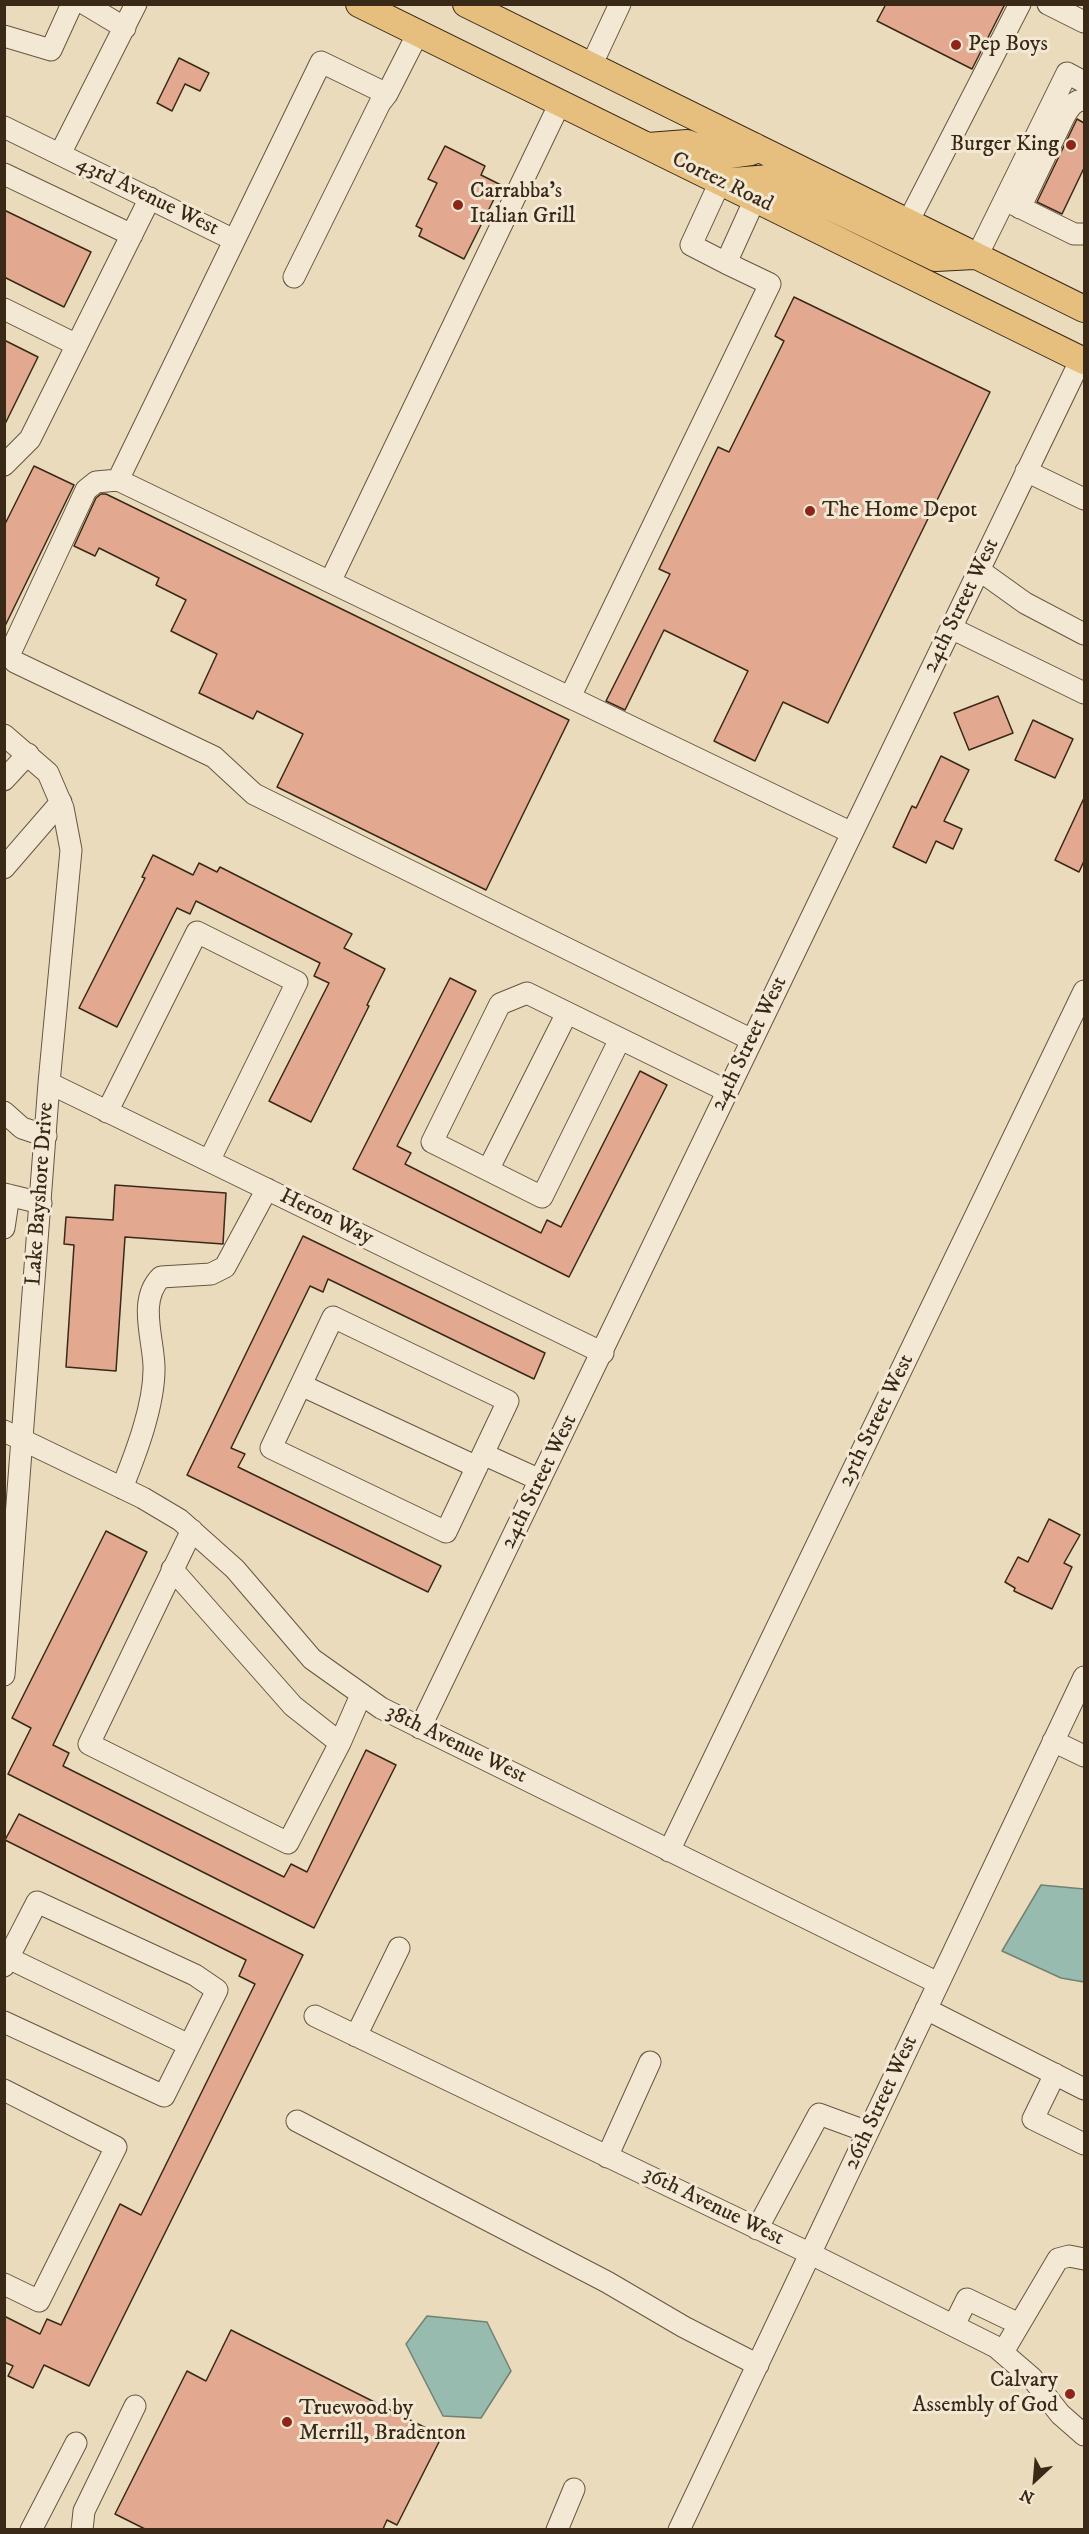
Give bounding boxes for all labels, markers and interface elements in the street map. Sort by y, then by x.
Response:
place label: Pep Boys [968,32,1048,58]
marker: Pep Boys [949,38,963,52]
place label: Burger King [950,132,1059,158]
marker: Burger King [1064,138,1078,152]
street label: Cortez Road [667,147,777,219]
street label: 43rd Avenue West [71,151,223,243]
place label: Carrabba's Italian Grill [470,179,575,230]
marker: Carrabba's Italian Grill [451,198,465,212]
place label: The Home Depot [822,498,977,524]
marker: The Home Depot [803,504,817,518]
street label: 24th Street West [918,535,1006,677]
street label: 24th Street West [706,973,794,1115]
street label: Lake Bayshore Drive [21,1101,61,1287]
street label: Heron Way [275,1184,377,1252]
street label: 25th Street West [834,1350,920,1492]
street label: 24th Street West [496,1411,584,1553]
street label: 38th Avenue West [381,1700,531,1790]
street label: 26th Street West [839,2032,925,2174]
street label: 36th Avenue West [638,2161,788,2253]
place label: Calvary Assembly of God [913,2368,1058,2420]
marker: Calvary Assembly of God [1063,2387,1077,2401]
place label: Truewood by Merrill, Bradenton [299,2396,466,2448]
marker: Truewood by Merrill, Bradenton [280,2415,294,2429]
north arrow [1005,2450,1065,2510]
text: N [1017,2484,1037,2508]

